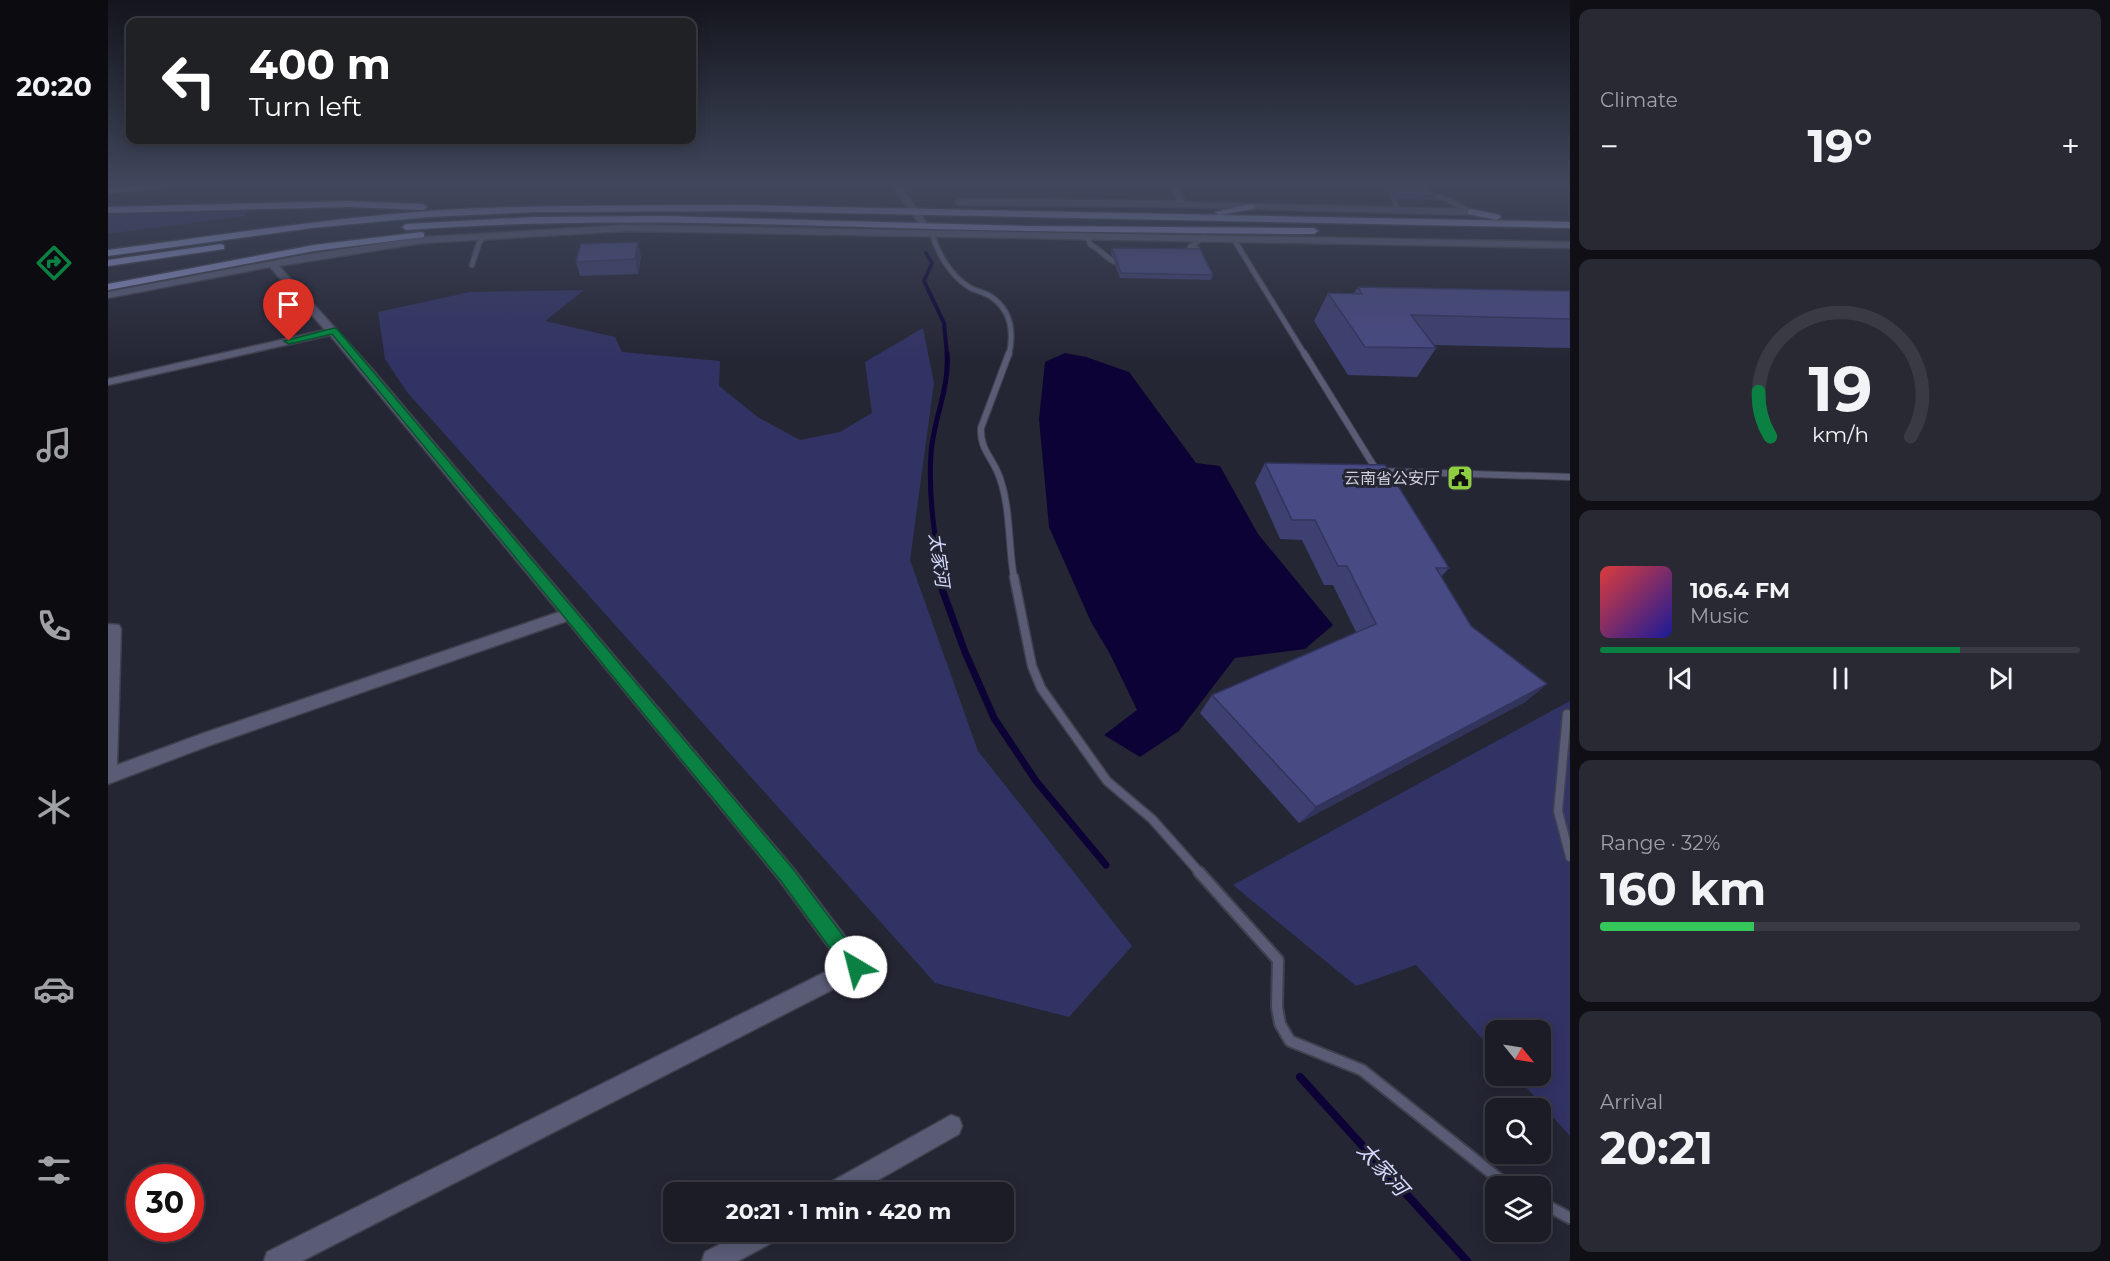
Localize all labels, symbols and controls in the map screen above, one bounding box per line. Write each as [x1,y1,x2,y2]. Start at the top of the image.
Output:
text: 400 m [249,38,391,90]
icon: left [150,42,228,120]
text: 20:20 [16,70,92,103]
text: Climate [1600,88,1678,112]
text: Turn left [249,90,362,123]
text: 19° [1807,118,1873,173]
text: − [1600,126,1619,166]
text: + [2061,126,2080,166]
icon: directions [33,242,75,284]
pin [263,279,314,341]
icon: arrive [272,288,305,321]
text: 19 [1808,351,1872,427]
text: km/h [1811,422,1869,448]
icon: music [33,424,75,466]
public building icon: 云南省公安厅 [1445,463,1475,493]
place label: 云南省公安厅 [1344,469,1440,488]
water label: 太家河 [924,532,954,591]
text: 106.4 FM [1690,577,1790,604]
text: Music [1690,604,1749,628]
icon: phone [33,605,75,647]
icon: previous [1664,662,1697,695]
icon: pause [1824,662,1857,695]
icon: next [1984,662,2017,695]
icon: climate [33,786,75,828]
text: Range · 32% [1600,831,1720,855]
text: 160 km [1600,861,1766,916]
position arrow [824,935,888,999]
icon: car [33,968,75,1010]
north arrow [1485,1020,1551,1086]
map controls [1485,1020,1551,1242]
text: Arrival [1600,1090,1663,1114]
button: search [1485,1098,1551,1164]
text: 20:21 [1600,1120,1713,1175]
water label: 太家河 [1353,1137,1416,1204]
icon: filters [33,1149,75,1191]
speed limit sign: 30 [126,1164,204,1242]
button: layers [1485,1176,1551,1242]
text: 20:21 · 1 min · 420 m [726,1198,951,1225]

